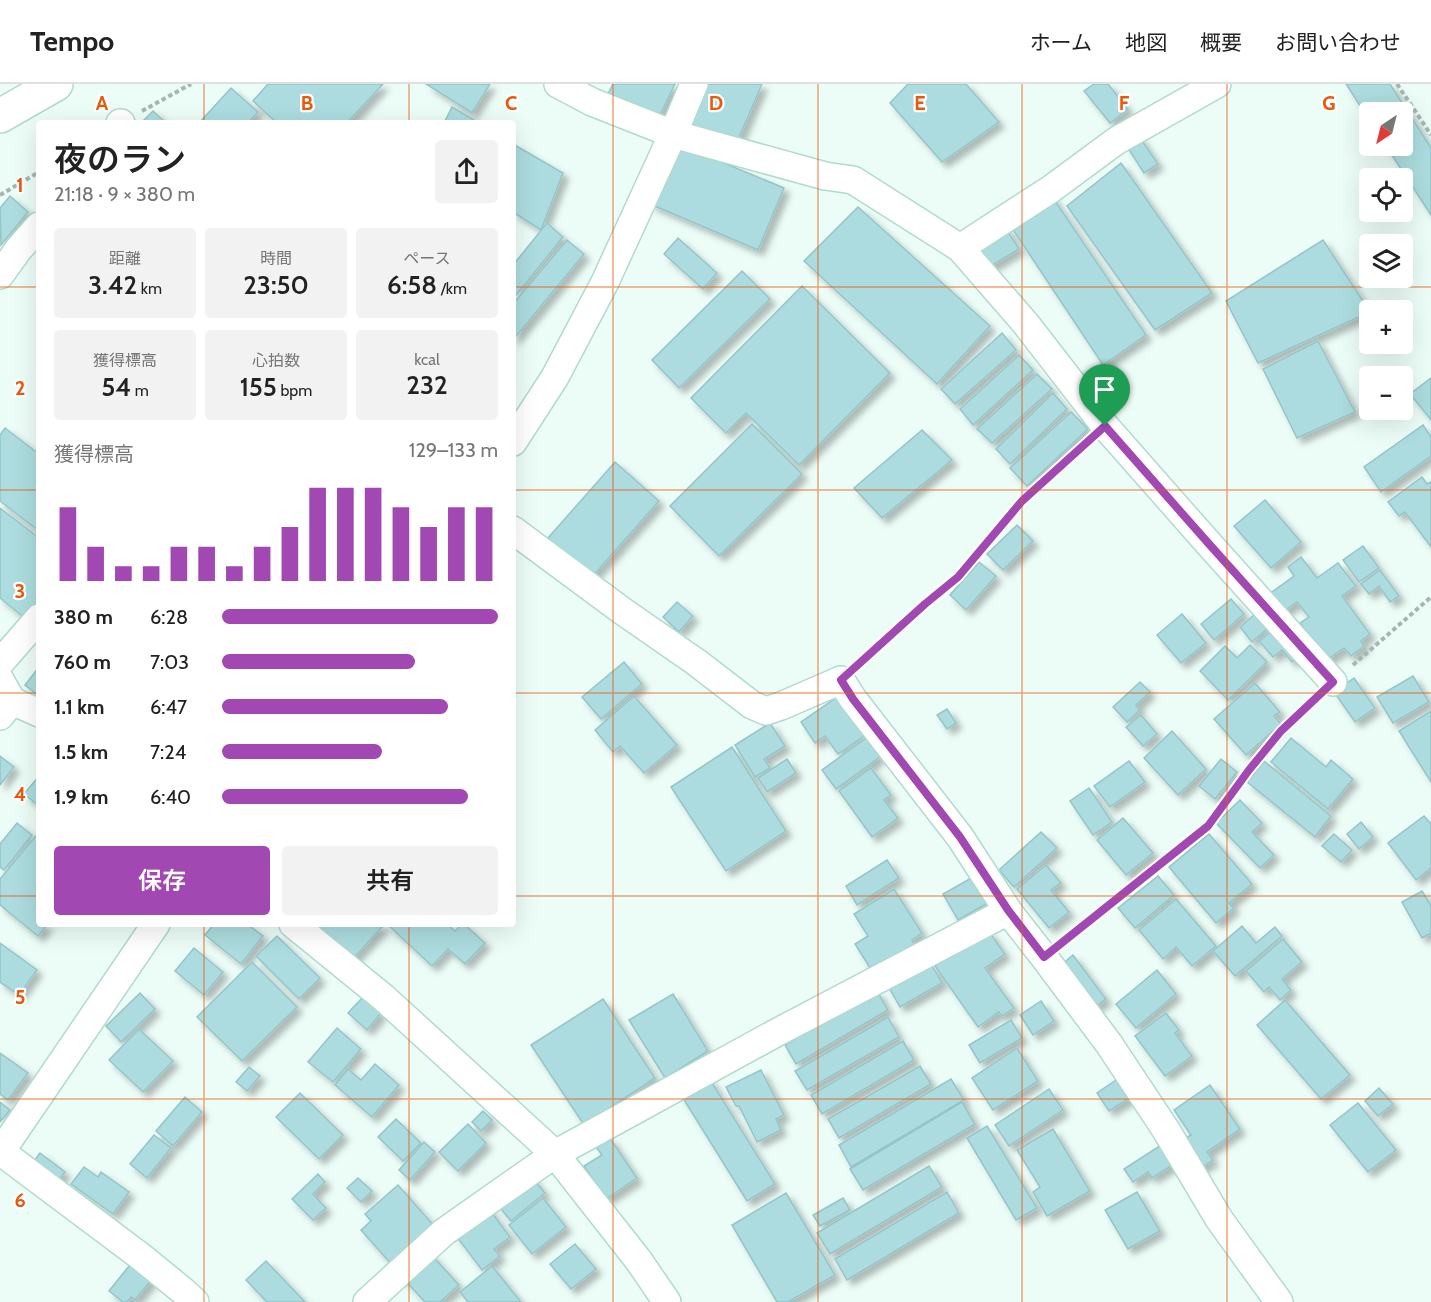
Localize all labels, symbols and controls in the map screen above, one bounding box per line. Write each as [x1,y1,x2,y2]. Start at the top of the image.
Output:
text: Tempo [30,24,114,58]
text: ホーム [1030,30,1092,55]
text: 地図 [1125,30,1167,55]
text: 概要 [1200,30,1242,55]
text: お問い合わせ [1275,30,1401,55]
text: A [96,91,109,115]
text: B [301,91,313,115]
text: C [505,91,517,115]
text: D [709,91,723,115]
text: E [914,91,926,115]
text: F [1119,91,1130,115]
text: G [1322,91,1336,115]
north arrow [1359,102,1413,156]
map controls [1359,102,1413,420]
text: 夜のラン [54,139,186,179]
button: share [435,140,498,203]
button: locate [1359,168,1413,222]
text: 1 [16,173,24,197]
text: 21:18 · 9 × 380 m [54,182,195,206]
button: layers [1359,234,1413,288]
text: 距離 [109,249,141,268]
text: 時間 [260,249,292,268]
text: ペース [403,249,451,268]
text: 3.42 [88,269,137,301]
text: 23:50 [243,269,309,301]
text: 6:58 [387,269,437,301]
text: km [137,279,162,298]
text: /km [437,279,467,298]
button: + [1359,300,1413,354]
text: kcal [414,350,440,369]
text: 獲得標高 [93,351,157,370]
text: 心拍数 [252,351,300,370]
pin [1079,364,1130,426]
button: − [1359,366,1413,420]
text: 232 [406,369,448,401]
text: 54 [101,371,131,403]
text: 155 [240,371,277,403]
icon: arrive [1088,373,1121,406]
text: 2 [15,376,25,400]
text: m [131,381,149,400]
text: bpm [277,381,312,400]
text: 129–133 m [409,438,498,462]
text: 獲得標高 [54,442,134,466]
text: 3 [15,579,25,603]
text: 380 m [54,605,113,629]
text: 6:28 [150,605,188,629]
text: 760 m [54,650,111,674]
text: 7:03 [150,650,189,674]
text: 1.1 km [54,695,104,719]
text: 6:47 [150,695,187,719]
text: 1.5 km [54,740,108,764]
text: 7:24 [150,740,186,764]
text: 4 [14,782,26,806]
text: 1.9 km [54,785,108,809]
text: 6:40 [150,785,191,809]
button: 保存 [54,846,270,915]
button: 共有 [282,846,498,915]
text: 5 [15,985,25,1009]
text: 6 [14,1188,26,1212]

